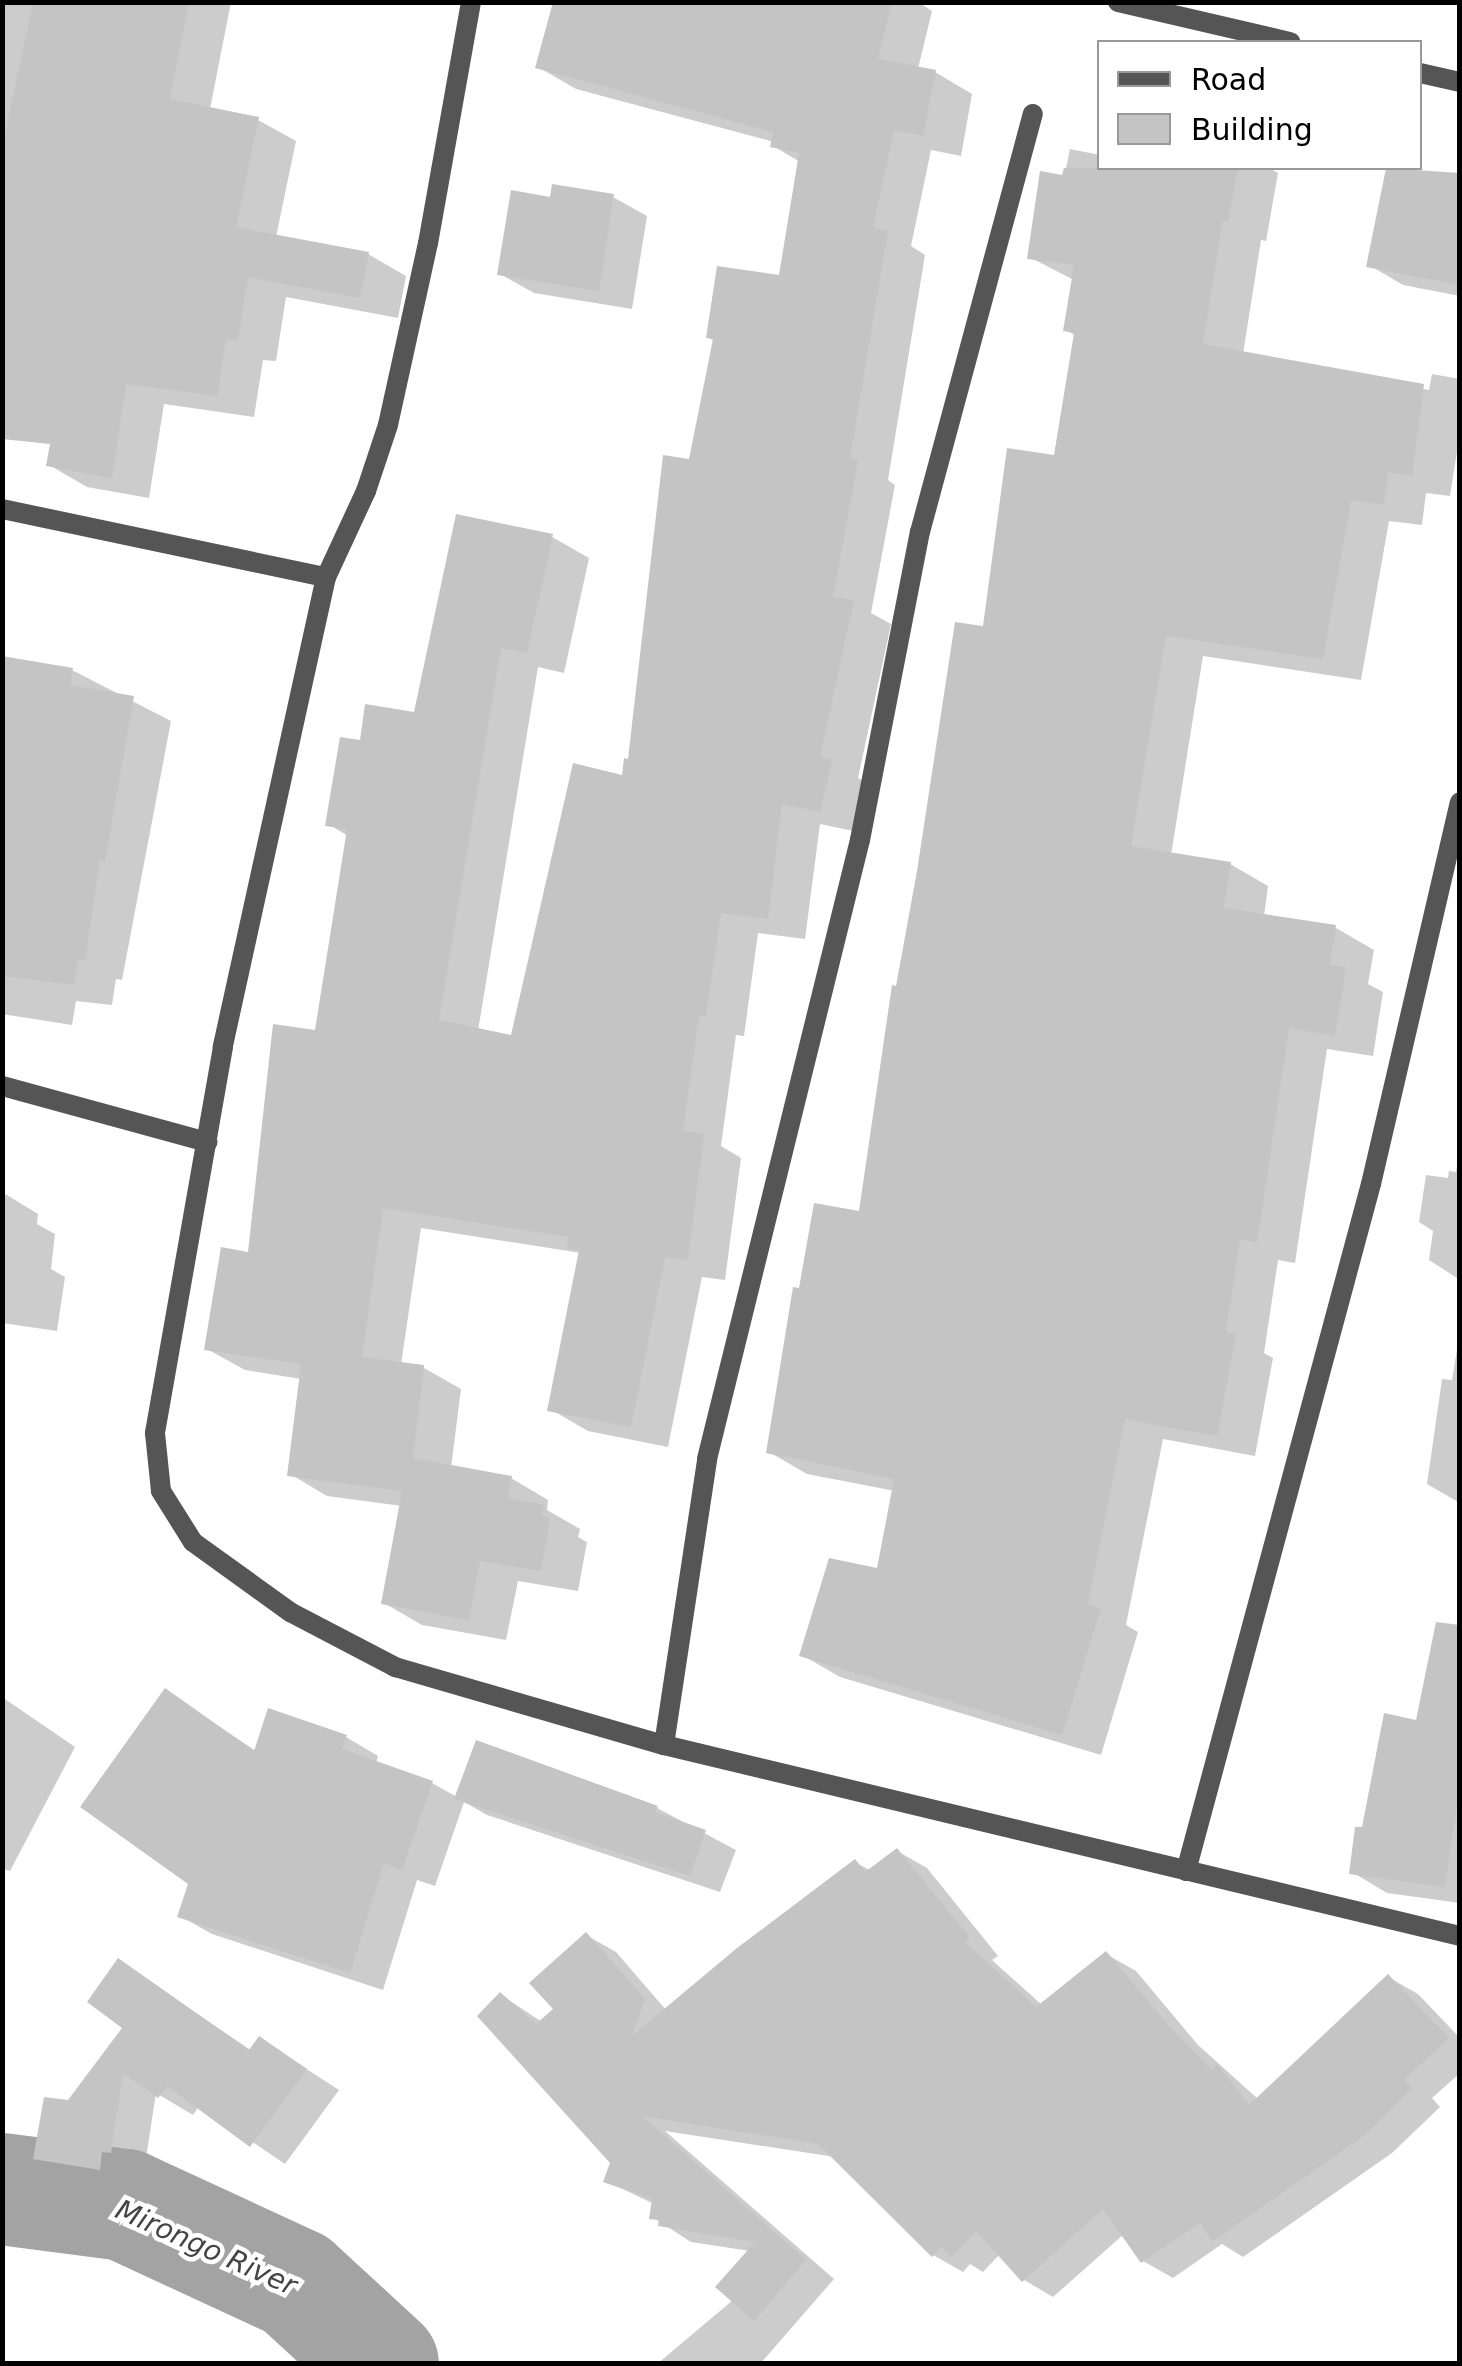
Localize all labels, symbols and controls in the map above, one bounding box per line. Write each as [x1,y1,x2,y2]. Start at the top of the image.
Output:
legend [1097,40,1422,170]
text: Road [1191,62,1266,97]
text: Building [1191,112,1313,147]
water label: Mirongo River [110,2193,302,2303]

